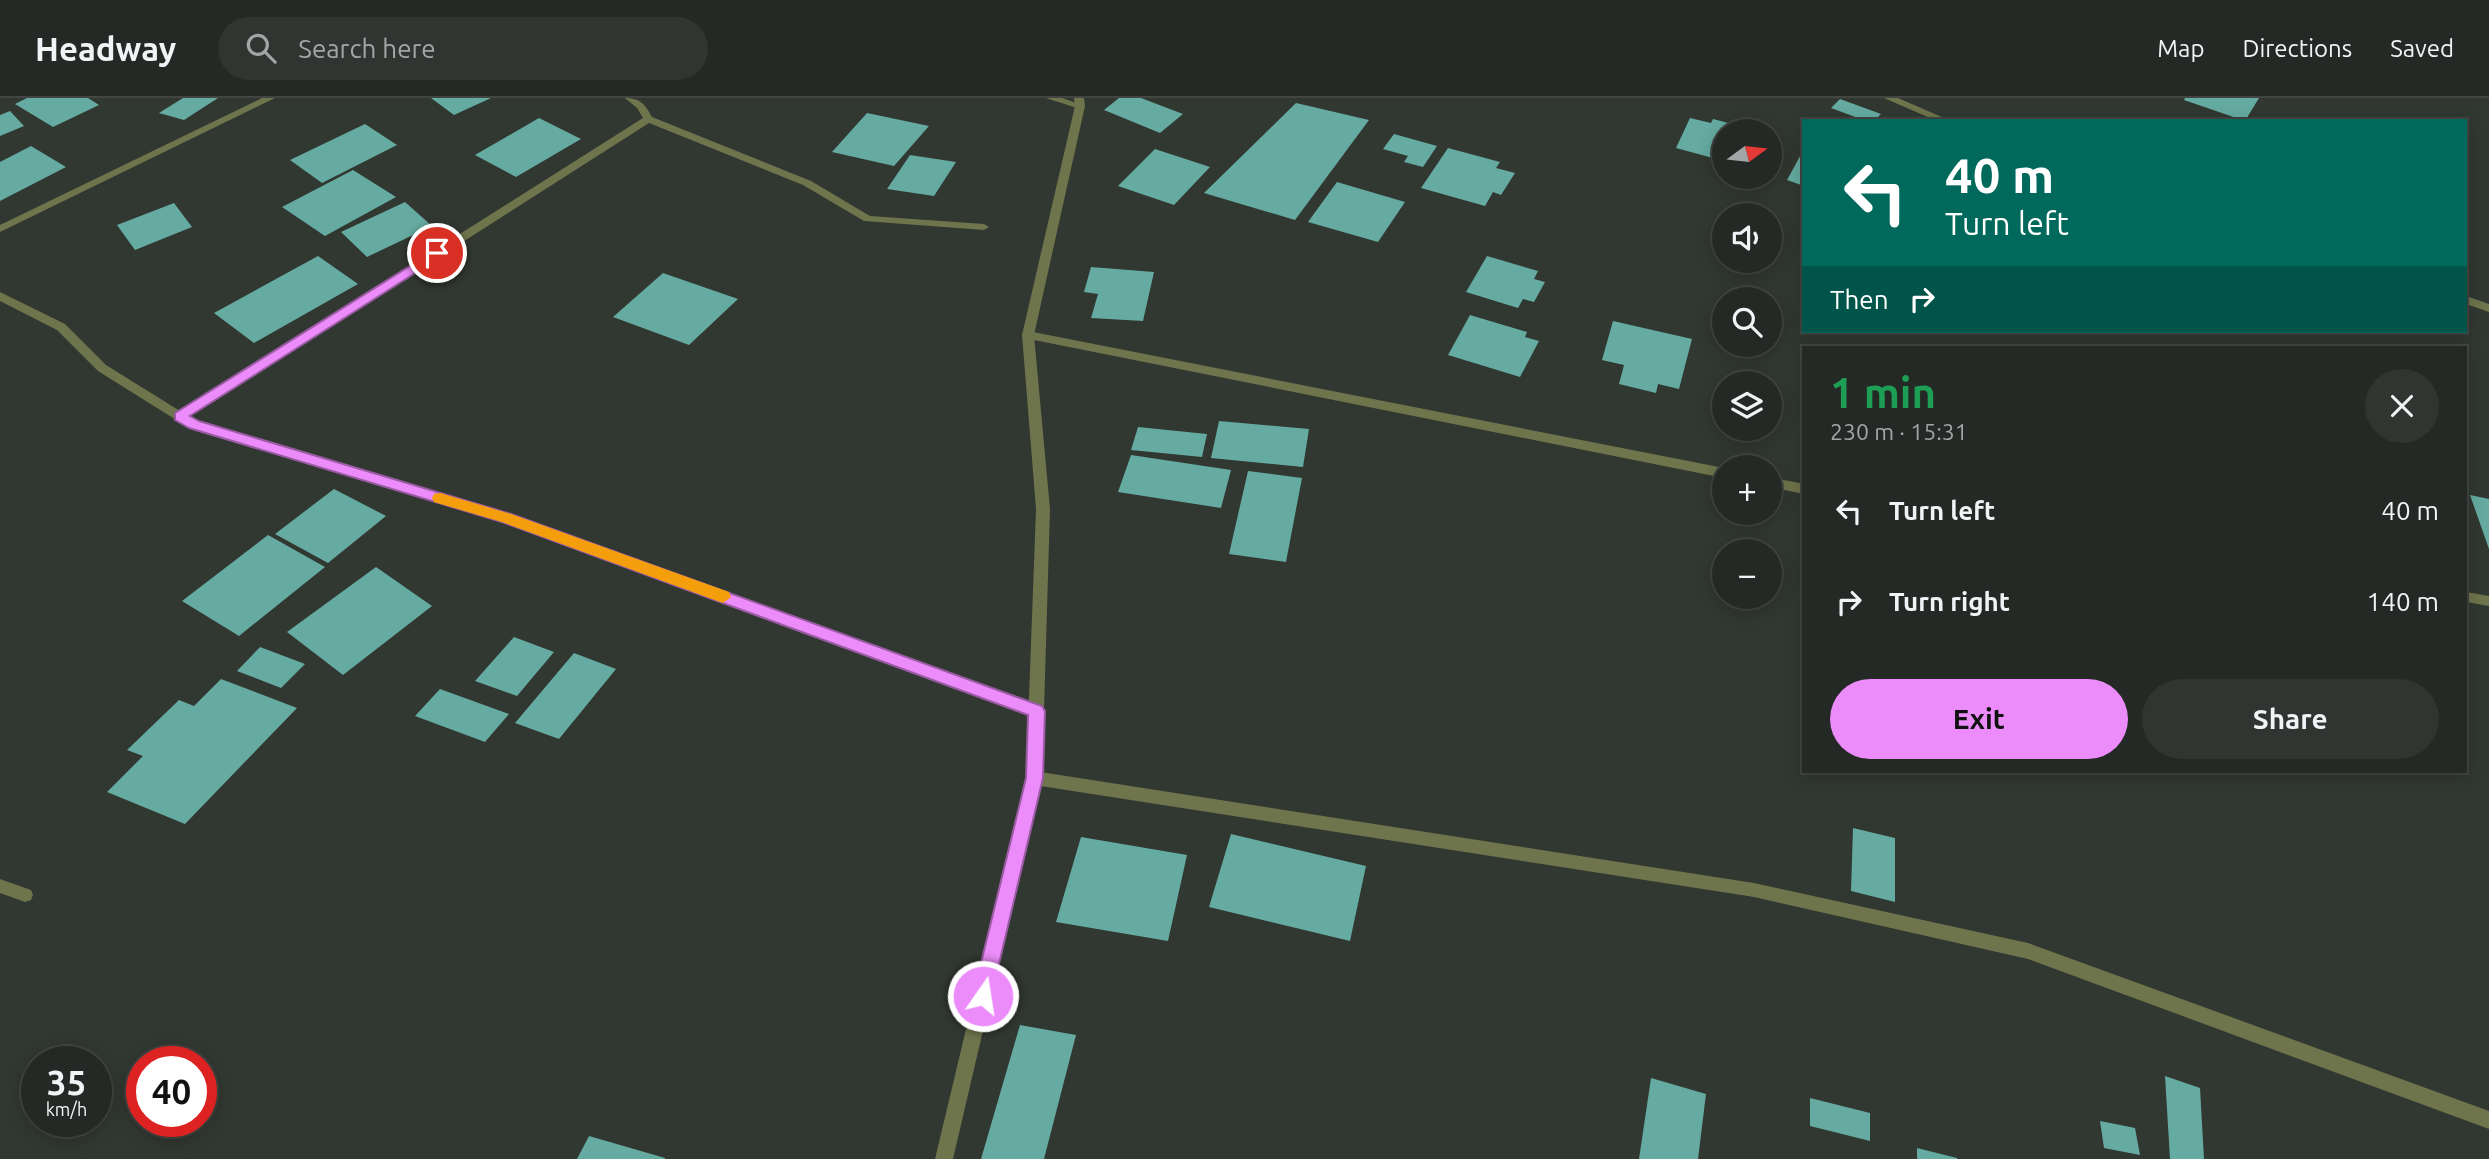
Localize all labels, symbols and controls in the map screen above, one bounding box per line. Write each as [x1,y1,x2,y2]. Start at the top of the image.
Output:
search box [218,17,708,80]
icon: search [242,29,280,67]
text: Headway [35,30,176,67]
text: Search here [298,34,436,63]
text: Map [2157,35,2204,62]
text: Directions [2242,35,2352,62]
text: Saved [2390,35,2454,62]
north arrow [1712,119,1782,189]
map controls [1712,119,1782,609]
icon: left [1830,147,1921,238]
text: 40 m [1945,147,2054,202]
button: sound [1712,203,1782,273]
text: Turn left [1945,205,2069,241]
pin [407,223,467,283]
icon: arrive [418,234,456,272]
icon: right [1903,280,1941,318]
text: Then [1830,285,1889,314]
button: search [1712,287,1782,357]
text: 1 min [1830,369,1936,416]
button: close [2365,369,2439,443]
button: layers [1712,371,1782,441]
text: 230 m · 15:31 [1830,419,1968,444]
button: + [1712,455,1782,525]
icon: left [1830,492,1868,530]
text: Turn left [1889,496,1995,525]
text: 40 m [2381,496,2439,525]
button: − [1712,539,1782,609]
icon: right [1830,583,1868,621]
text: Turn right [1889,587,2010,616]
text: 140 m [2367,587,2439,616]
button: Exit [1830,679,2128,759]
button: Share [2142,679,2439,759]
position arrow [946,959,1020,1033]
speed limit sign: 40 [126,1046,217,1137]
text: 35 [47,1062,86,1102]
text: km/h [46,1099,87,1119]

